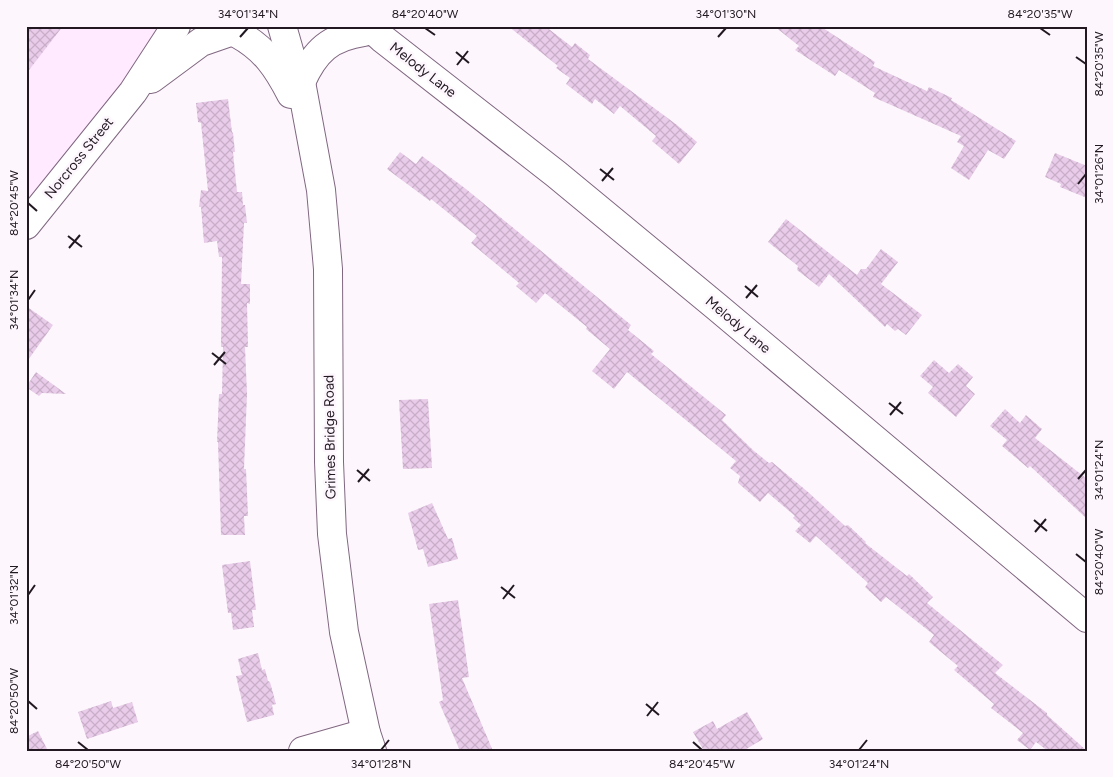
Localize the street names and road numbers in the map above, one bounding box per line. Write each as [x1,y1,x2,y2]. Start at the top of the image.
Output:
street label: Melody Lane [386,39,460,101]
street label: Norcross Street [41,114,117,202]
street label: Melody Lane [702,293,774,357]
street label: Grimes Bridge Road [320,375,340,499]

